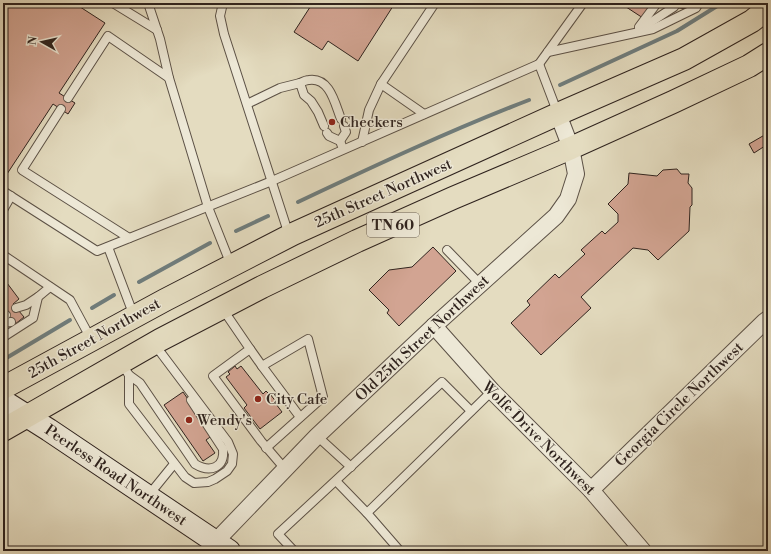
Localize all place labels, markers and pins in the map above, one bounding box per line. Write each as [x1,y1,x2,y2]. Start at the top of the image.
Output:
place label: Checkers [340,113,403,132]
marker: Checkers [327,117,337,127]
place label: City Cafe [266,390,327,409]
marker: City Cafe [253,394,263,404]
place label: Wendy's [196,411,252,430]
marker: Wendy's [184,415,194,425]

